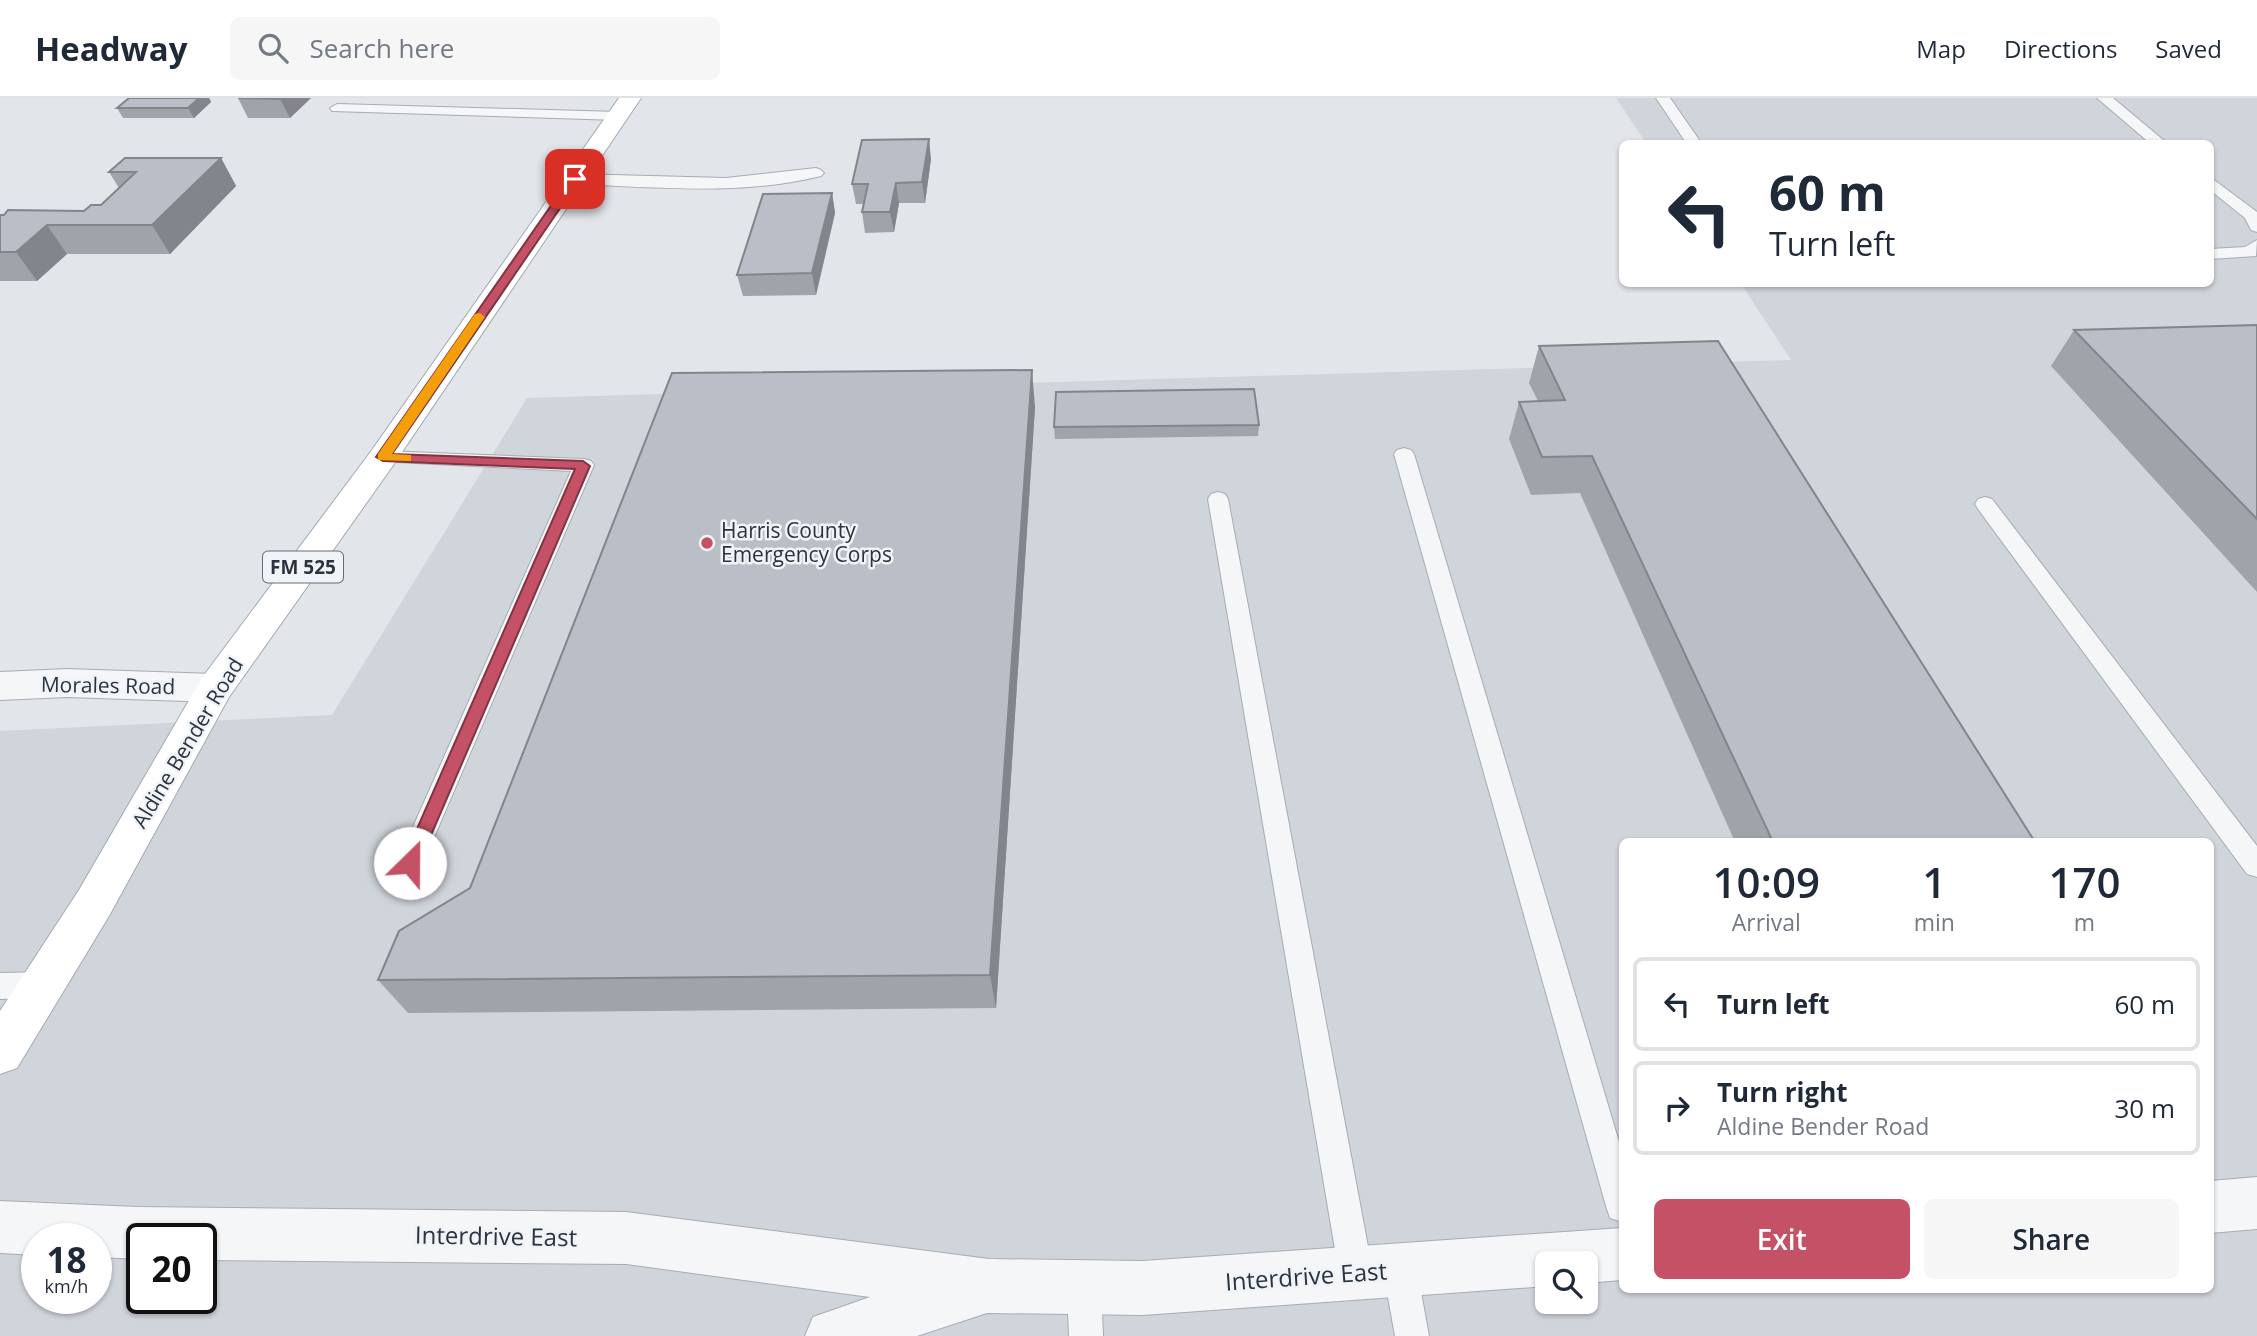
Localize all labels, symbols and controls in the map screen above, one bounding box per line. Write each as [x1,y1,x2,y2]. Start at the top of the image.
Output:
search box [230,17,720,80]
text: Headway [35,26,188,71]
icon: search [254,29,292,67]
text: Search here [310,30,454,66]
text: Map [1916,32,1966,65]
text: Directions [2004,32,2117,65]
text: Saved [2155,32,2222,65]
pin [545,149,605,209]
text: 60 m [1769,159,1886,225]
icon: arrive [556,160,594,198]
icon: left [1654,168,1745,259]
text: Turn left [1769,222,1895,265]
place label: Harris County Emergency Corps [721,516,892,568]
marker: Harris County Emergency Corps [699,535,715,551]
road number: FM 525 [263,552,343,582]
street label: Aldine Bender Road [125,652,249,833]
street label: Morales Road [41,670,175,700]
position arrow [373,826,447,900]
text: 10:09 [1713,853,1820,910]
text: 1 [1922,853,1946,910]
text: 170 [2048,853,2120,910]
text: Arrival [1732,906,1801,938]
text: min [1914,906,1955,938]
text: m [2074,906,2095,938]
icon: left [1658,985,1696,1023]
text: Turn left [1717,986,1829,1022]
text: 60 m [2114,986,2175,1022]
text: Turn right [1717,1074,1848,1110]
icon: right [1658,1089,1696,1127]
text: 30 m [2114,1090,2175,1126]
text: Aldine Bender Road [1717,1110,1929,1142]
button: Exit [1654,1199,1910,1279]
button: Share [1924,1199,2179,1279]
street label: Interdrive East [415,1218,577,1253]
speed limit sign: 20 [126,1223,217,1314]
text: 18 [46,1236,87,1283]
map controls [1535,1251,1598,1314]
button: search [1535,1251,1598,1314]
street label: Interdrive East [1224,1253,1388,1298]
text: km/h [45,1274,88,1298]

